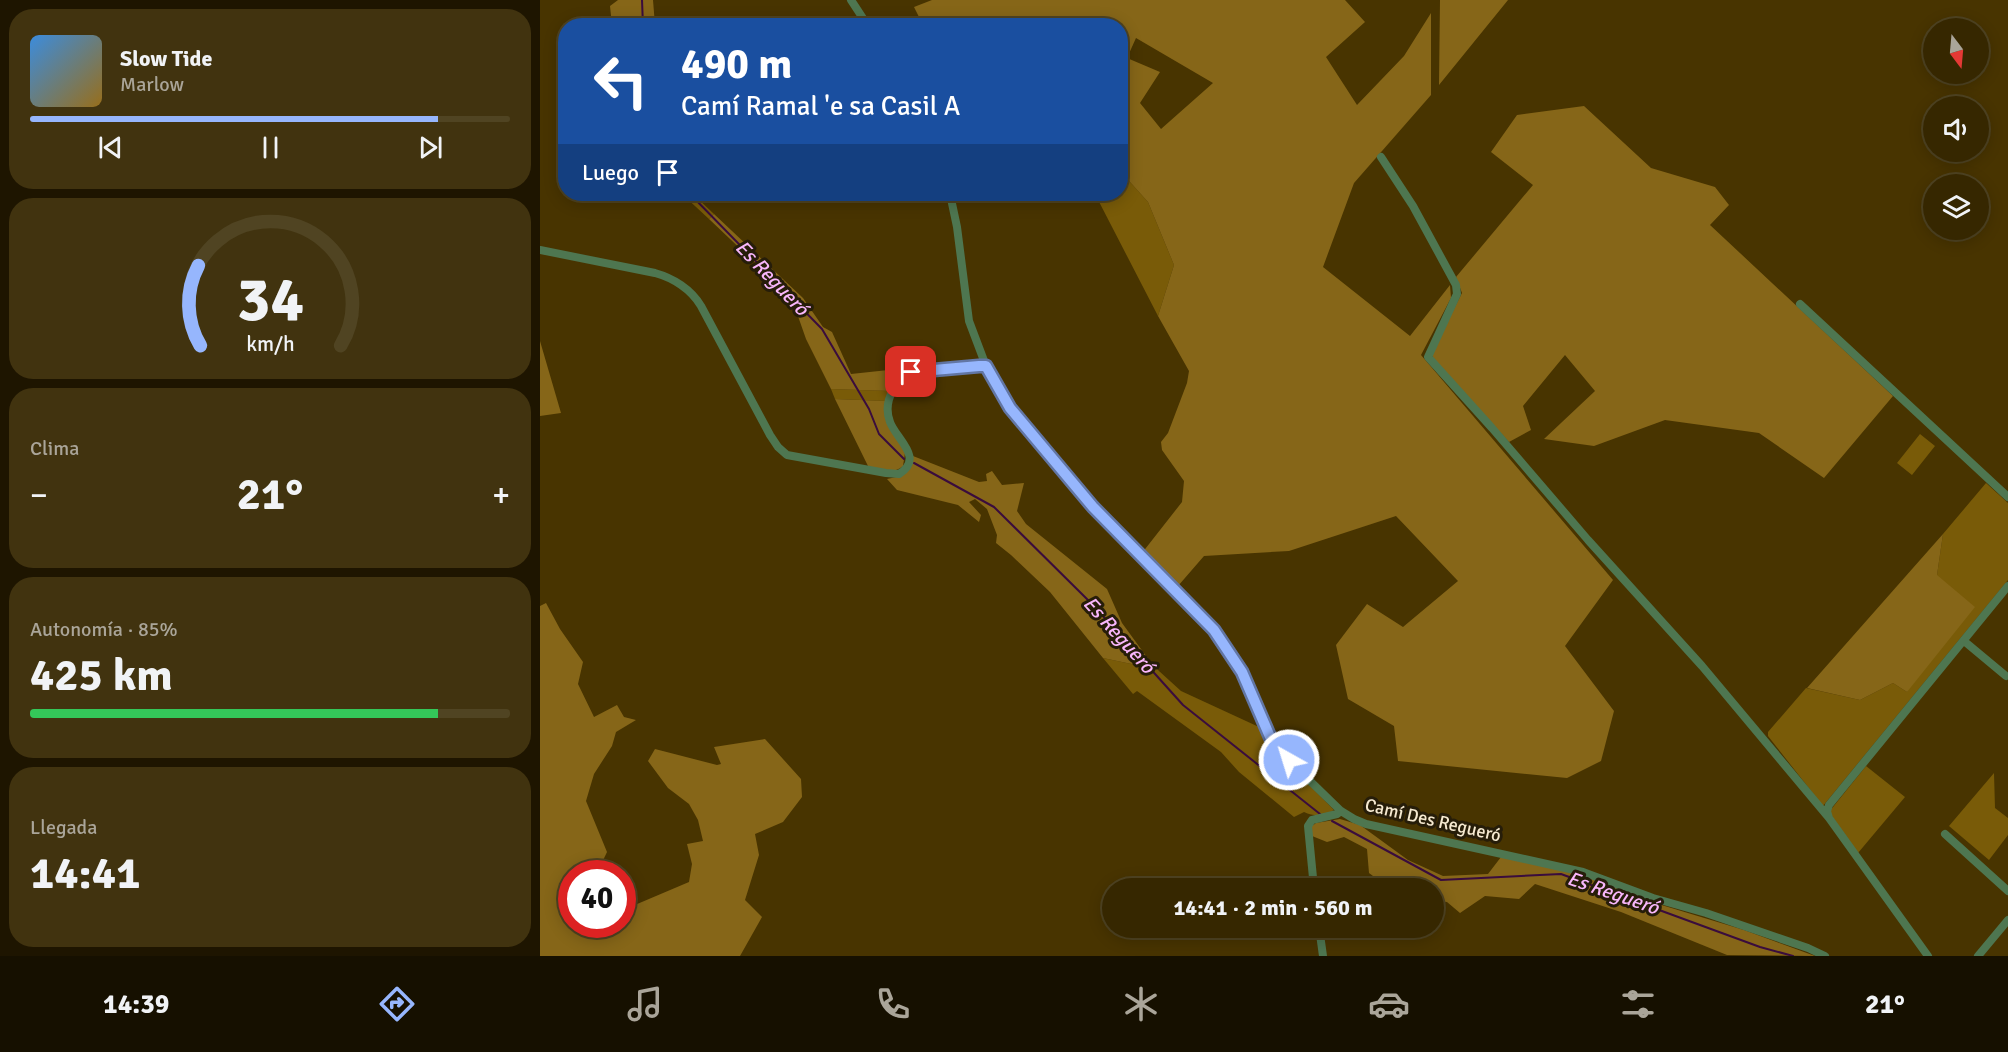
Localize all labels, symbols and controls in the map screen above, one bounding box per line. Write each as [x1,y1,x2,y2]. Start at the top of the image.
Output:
north arrow [1923,18,1989,84]
map controls [1923,18,1989,240]
text: 490 m [681,39,792,90]
icon: left [582,42,660,120]
text: Slow Tide [120,45,212,72]
text: Marlow [120,72,184,97]
text: Camí Ramal 'e sa Casil A [681,90,960,123]
button: sound [1923,96,1989,162]
icon: previous [94,131,127,164]
icon: pause [254,131,287,164]
icon: next [414,131,447,164]
icon: arrive [651,156,684,189]
text: Luego [582,159,639,186]
button: layers [1923,174,1989,240]
water label: Es Regueró [730,235,815,322]
text: 34 [236,261,304,338]
text: km/h [246,331,294,357]
pin [885,346,936,397]
icon: arrive [894,355,927,388]
text: Clima [30,436,79,461]
text: 21° [237,467,303,522]
text: − [30,475,48,516]
text: + [492,475,510,516]
water label: Es Regueró [1078,591,1161,680]
text: Autonomía · 85% [30,617,178,642]
text: 425 km [30,648,173,703]
position arrow [1257,728,1321,792]
street label: Camí Des Regueró [1363,794,1503,846]
text: Llegada [30,815,97,840]
text: 14:41 [30,846,140,901]
speed limit sign: 40 [558,860,636,938]
water label: Es Regueró [1564,866,1664,921]
text: 14:41 · 2 min · 560 m [1173,894,1373,921]
icon: directions [376,983,418,1025]
icon: music [624,983,666,1025]
icon: phone [872,983,914,1025]
icon: climate [1120,983,1162,1025]
icon: car [1368,983,1410,1025]
icon: filters [1617,983,1659,1025]
text: 14:39 [103,988,169,1021]
text: 21° [1865,988,1905,1021]

